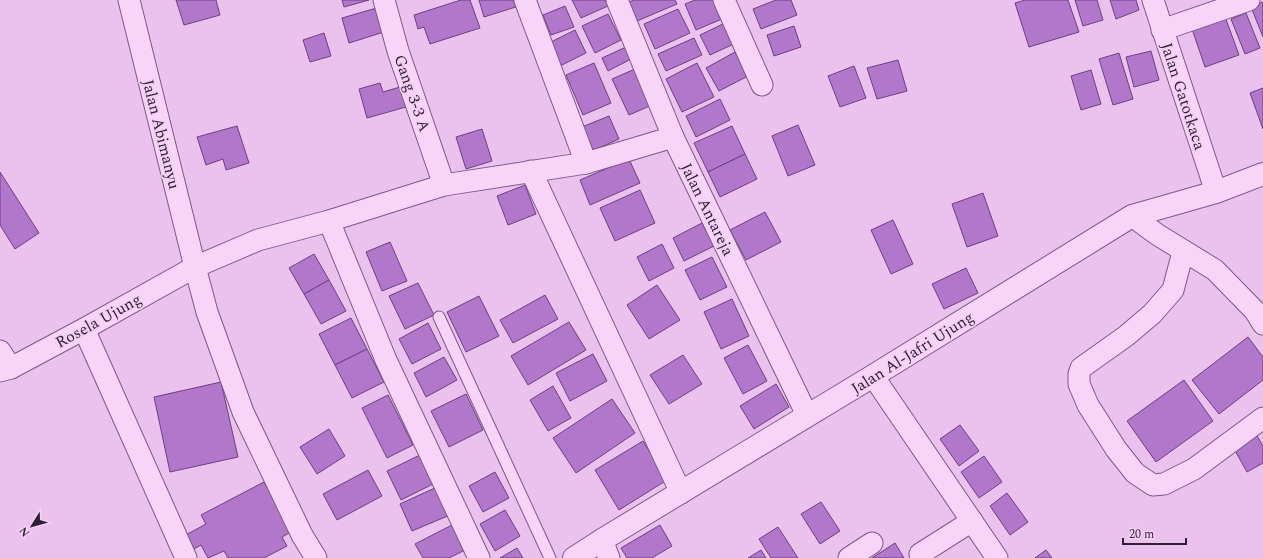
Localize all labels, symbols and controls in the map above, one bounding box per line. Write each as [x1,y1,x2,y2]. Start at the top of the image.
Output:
street label: Jalan Gatotkaca [1154,40,1212,153]
street label: Gang 3-3 A [388,52,436,135]
street label: Jalan Abimanyu [136,77,186,192]
street label: Jalan Antareja [674,159,740,260]
street label: Rosela Ujung [51,287,146,354]
street label: Jalan Al-Jafri Ujung [846,305,979,400]
north arrow [12,506,52,546]
scale bar [1123,520,1186,546]
text: N [15,523,34,540]
text: 20 m [1129,525,1154,544]

